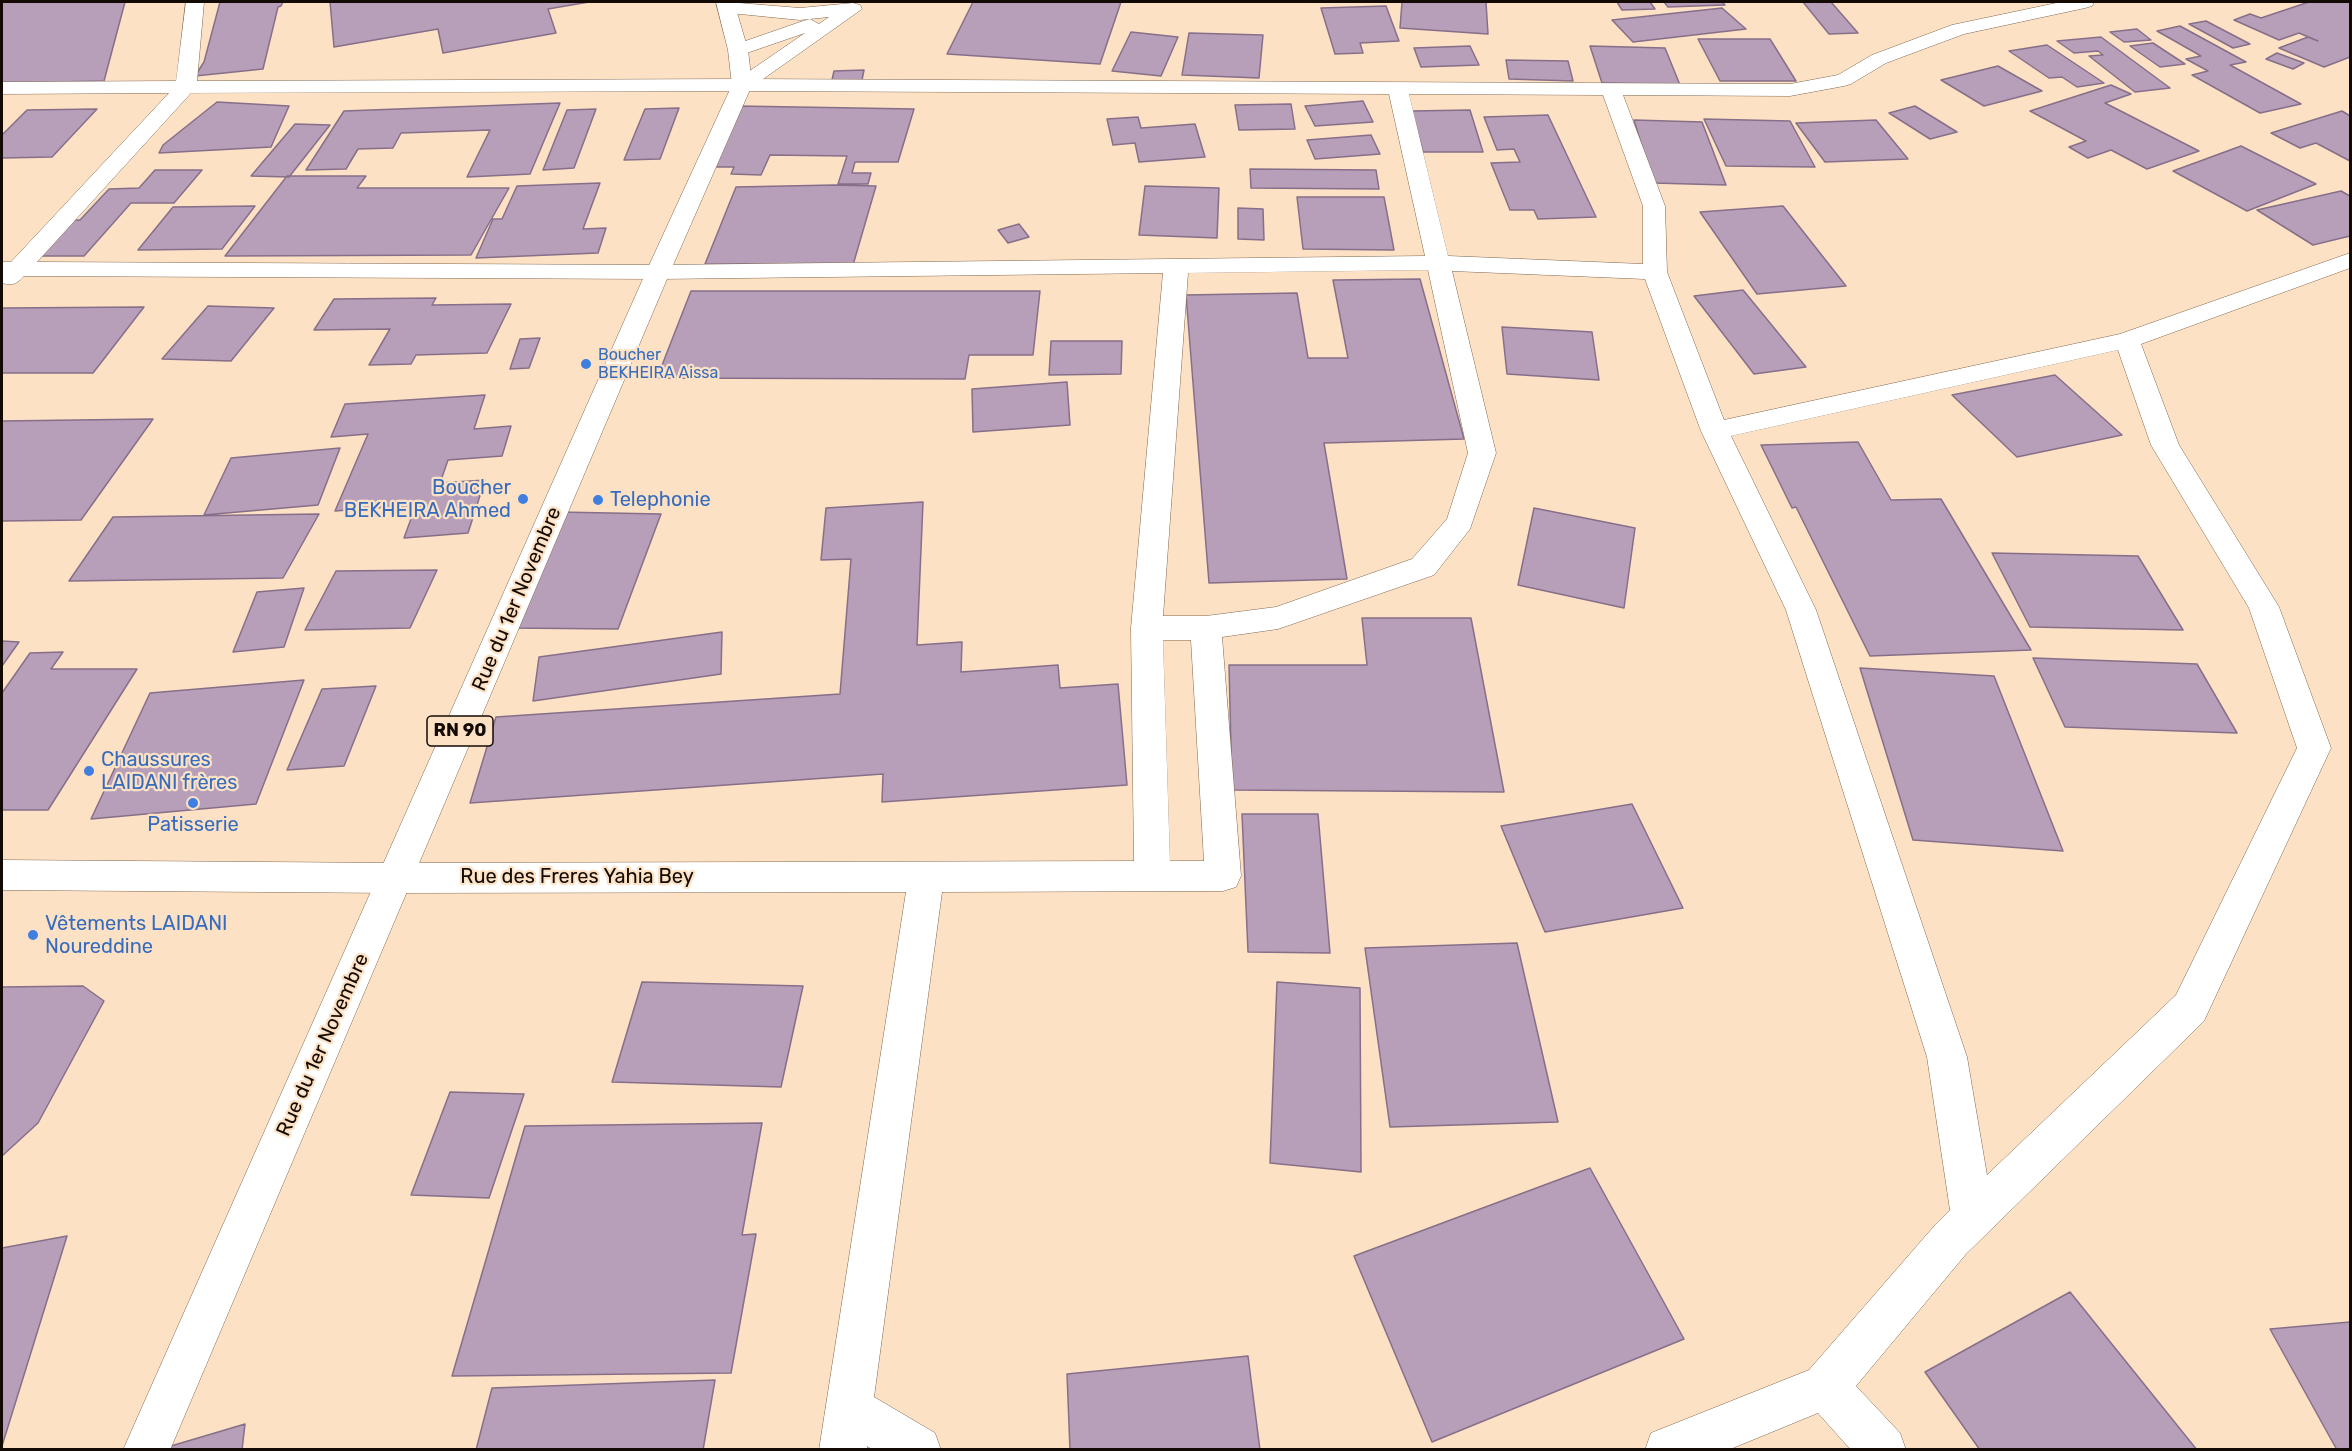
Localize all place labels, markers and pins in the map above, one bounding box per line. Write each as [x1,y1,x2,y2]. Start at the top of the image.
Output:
place label: Boucher BEKHEIRA Aissa [598,345,718,383]
marker: Boucher BEKHEIRA Aissa [579,357,593,371]
place label: Boucher BEKHEIRA Ahmed [344,476,511,523]
place label: Telephonie [610,488,711,512]
marker: Boucher BEKHEIRA Ahmed [516,492,530,506]
marker: Telephonie [591,493,605,507]
place label: Chaussures LAIDANI frères [101,748,237,795]
marker: Chaussures LAIDANI frères [82,764,96,778]
marker: Patisserie [186,796,200,810]
place label: Patisserie [147,813,239,837]
place label: Vêtements LAIDANI Noureddine [45,912,228,959]
marker: Vêtements LAIDANI Noureddine [26,928,40,942]

